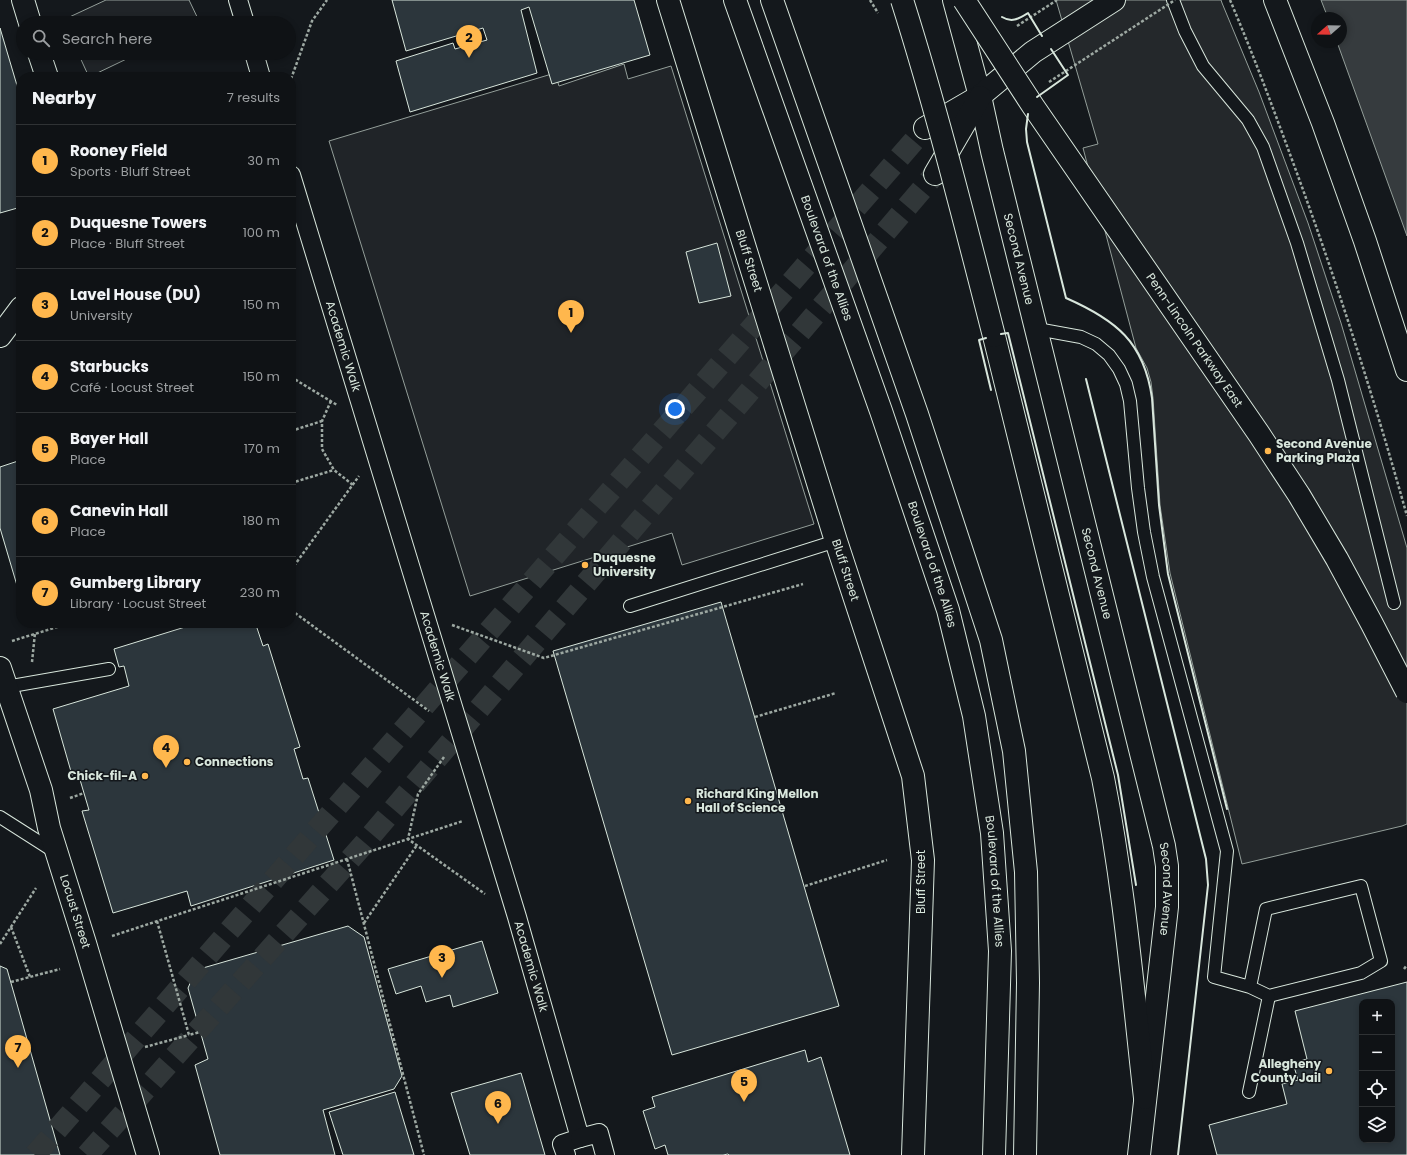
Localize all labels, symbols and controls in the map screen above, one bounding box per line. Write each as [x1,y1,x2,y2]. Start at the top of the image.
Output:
north arrow [1311,12,1347,48]
search box [16,16,296,60]
pin: 2 [456,25,482,58]
icon: search [30,27,52,49]
text: Search here [62,28,152,49]
text: Nearby [32,86,96,110]
text: 7 results [227,88,280,107]
text: Rooney Field [70,140,167,161]
text: 1 [43,151,47,170]
text: 30 m [247,151,280,170]
text: Sports · Bluff Street [70,162,190,181]
street label: Boulevard of the Allies [797,193,857,323]
street label: Second Avenue [1000,211,1039,306]
text: Duquesne Towers [70,212,207,233]
text: 2 [41,223,49,242]
text: 100 m [243,223,280,242]
street label: Bluff Street [732,227,767,294]
text: Place · Bluff Street [70,234,185,253]
street label: Penn-Lincoln Parkway East [1143,269,1247,411]
text: Lavel House (DU) [70,284,201,305]
text: 3 [41,295,49,314]
text: 150 m [243,295,280,314]
street label: Academic Walk [322,299,366,394]
pin: 1 [558,300,584,333]
text: University [70,306,133,325]
text: Starbucks [70,356,149,377]
text: 4 [41,367,49,386]
text: 150 m [243,367,280,386]
text: Café · Locust Street [70,378,194,397]
your location [665,399,685,419]
text: Bayer Hall [70,428,148,449]
place label: Second Avenue Parking Plaza [1276,435,1372,466]
text: 5 [41,439,49,458]
text: 170 m [244,439,280,458]
marker: Second Avenue Parking Plaza [1263,446,1273,456]
text: Place [70,450,105,469]
street label: Boulevard of the Allies [904,499,961,629]
text: Canevin Hall [70,500,168,521]
text: 6 [41,511,49,530]
text: 180 m [243,511,280,530]
text: Place [70,522,105,541]
street label: Second Avenue [1078,526,1117,621]
street label: Bluff Street [828,537,864,603]
place label: Duquesne University [593,549,656,580]
marker: Duquesne University [580,560,590,570]
text: Gumberg Library [70,572,201,593]
text: 7 [42,583,48,602]
text: 230 m [240,583,280,602]
text: Library · Locust Street [70,594,206,613]
street label: Academic Walk [416,609,460,704]
pin: 4 [153,735,179,768]
place label: Connections [195,753,274,770]
marker: Connections [182,757,192,767]
place label: Chick-fil-A [67,767,137,784]
marker: Chick-fil-A [140,771,150,781]
place label: Richard King Mellon Hall of Science [696,785,819,816]
marker: Richard King Mellon Hall of Science [683,796,693,806]
street label: Boulevard of the Allies [981,814,1009,948]
street label: Second Avenue [1155,840,1176,937]
street label: Bluff Street [912,850,929,914]
street label: Locust Street [56,872,95,950]
street label: Academic Walk [511,919,553,1015]
pin: 3 [429,945,455,978]
map controls [1359,999,1395,1143]
button: + [1359,999,1395,1035]
pin: 7 [5,1035,31,1068]
button: − [1359,1035,1395,1071]
place label: Allegheny County Jail [1251,1055,1321,1086]
marker: Allegheny County Jail [1324,1066,1334,1076]
pin: 5 [731,1069,757,1102]
button: locate [1359,1071,1395,1107]
pin: 6 [485,1091,511,1124]
button: layers [1359,1107,1395,1143]

